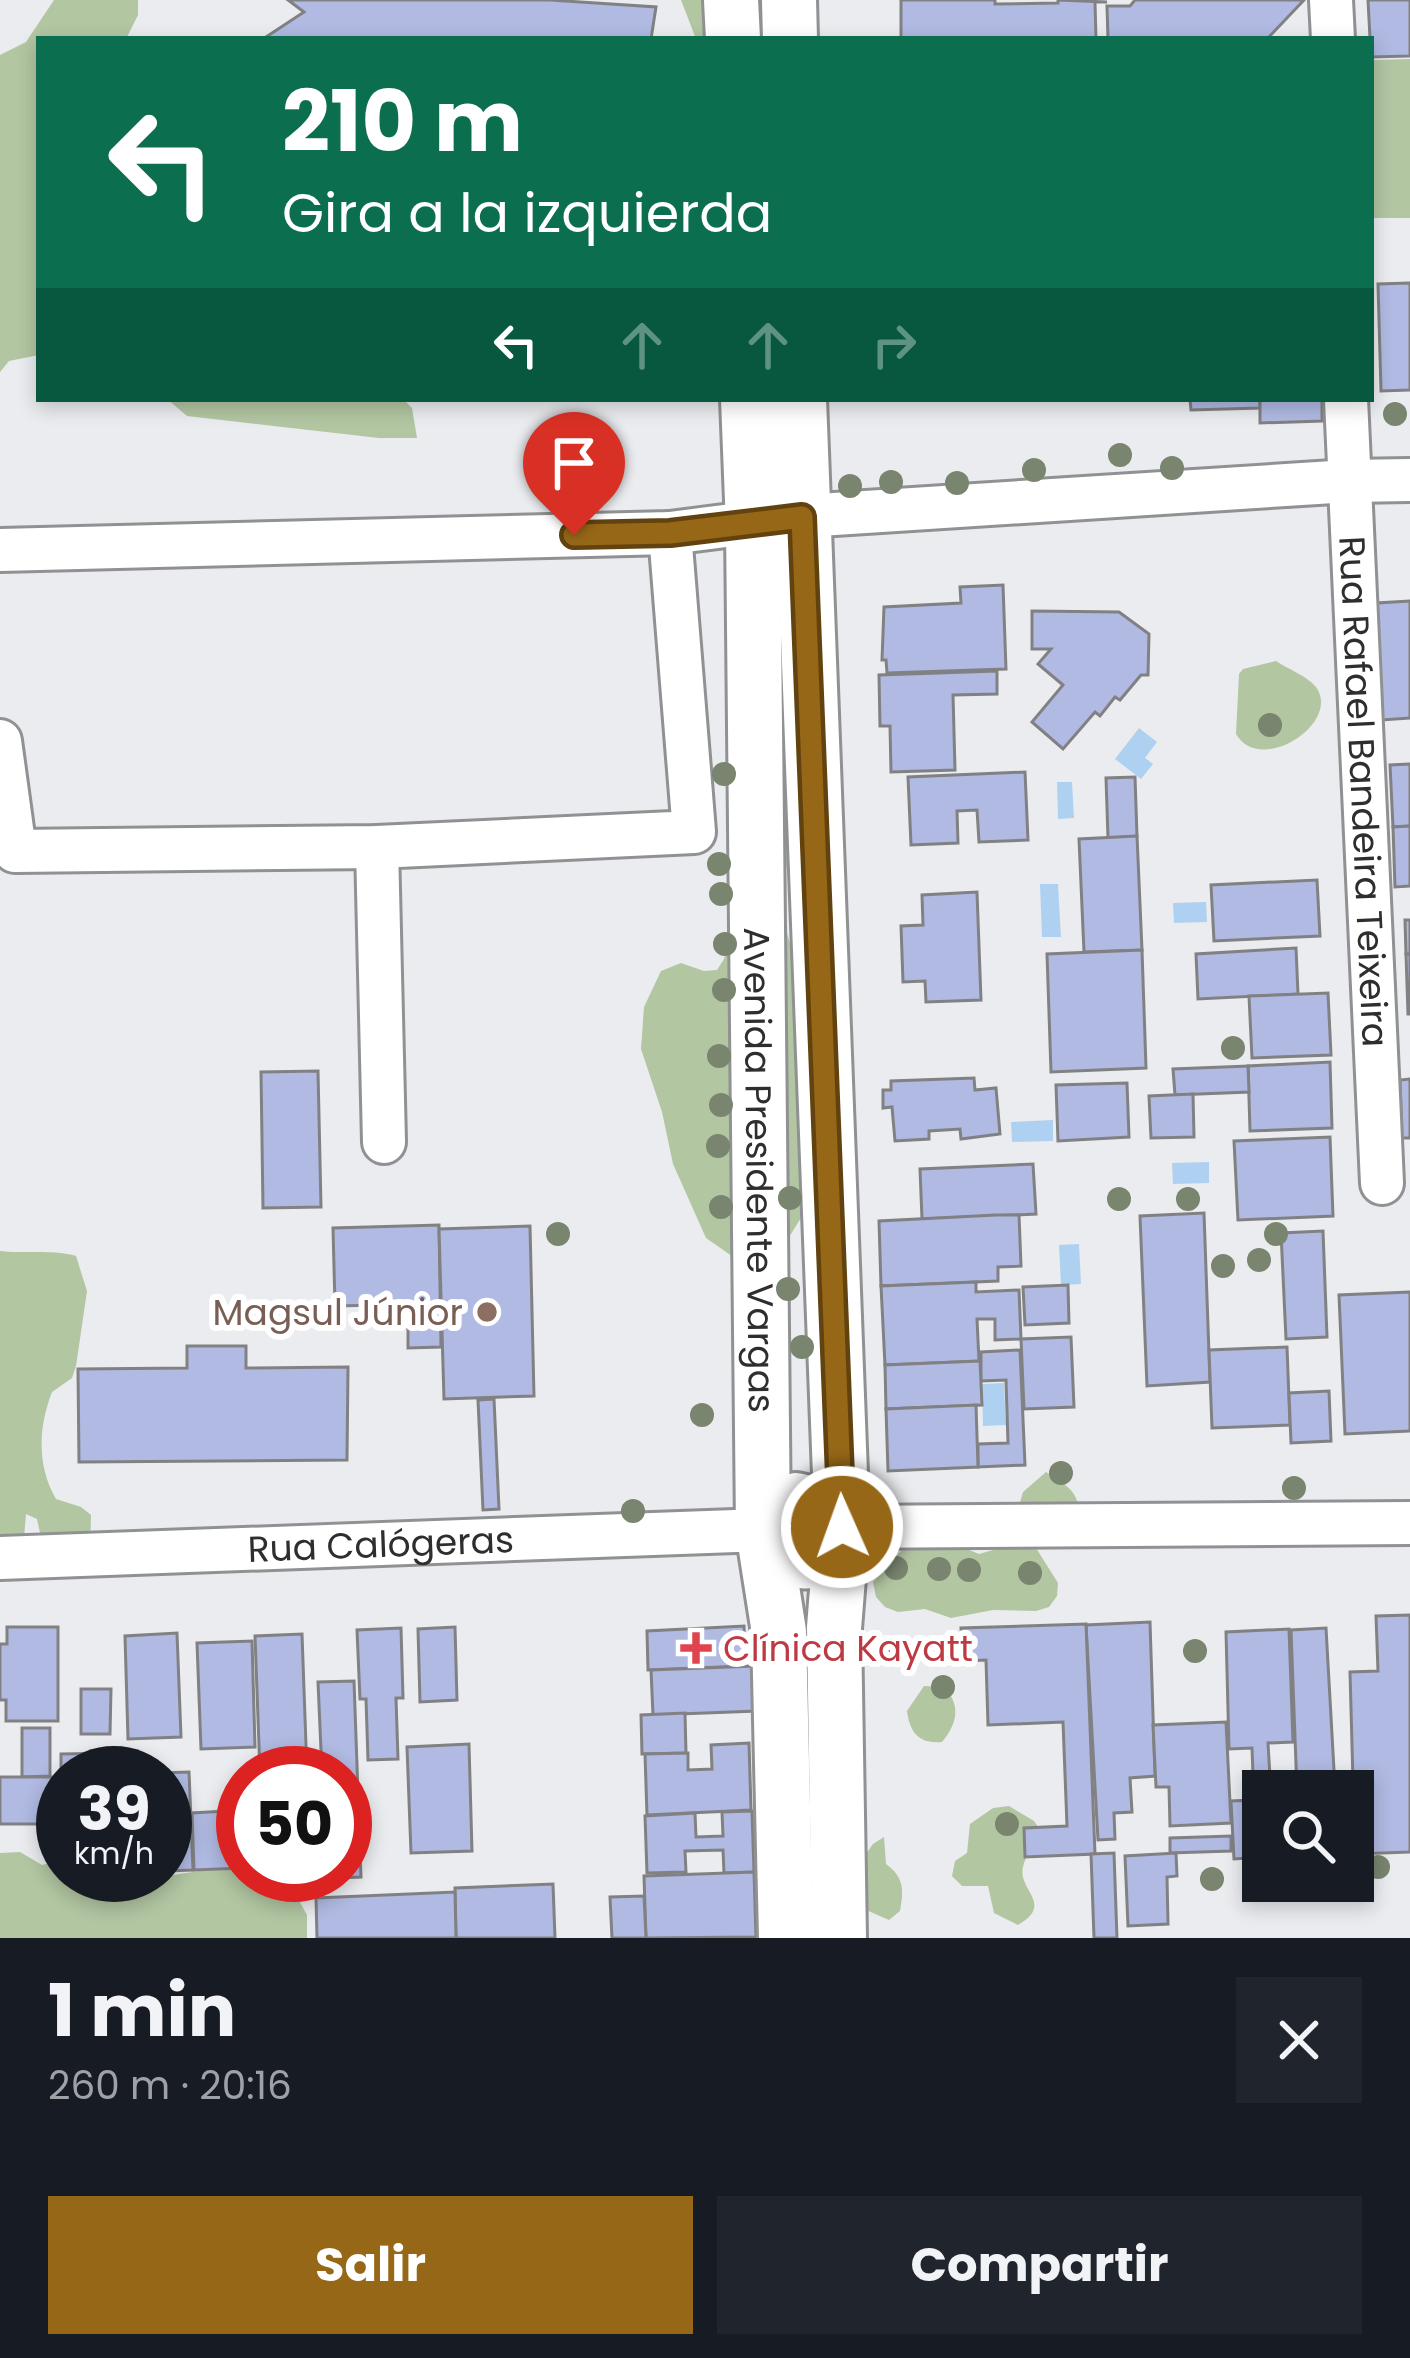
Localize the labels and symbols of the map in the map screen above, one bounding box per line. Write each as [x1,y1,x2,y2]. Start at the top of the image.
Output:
pin [523,412,625,535]
street label: Rua Rafael Bandeira Teixeira [1327,535,1401,1048]
street label: Avenida Presidente Vargas [732,927,787,1413]
place label: Magsul Júnior [213,1287,463,1338]
marker: Magsul Júnior [474,1299,500,1325]
position arrow [779,1464,905,1590]
street label: Rua Calógeras [247,1514,515,1574]
place label: Clínica Kayatt [723,1623,973,1674]
marker: Clínica Kayatt [680,1632,712,1664]
speed limit sign: 50 [216,1746,372,1902]

